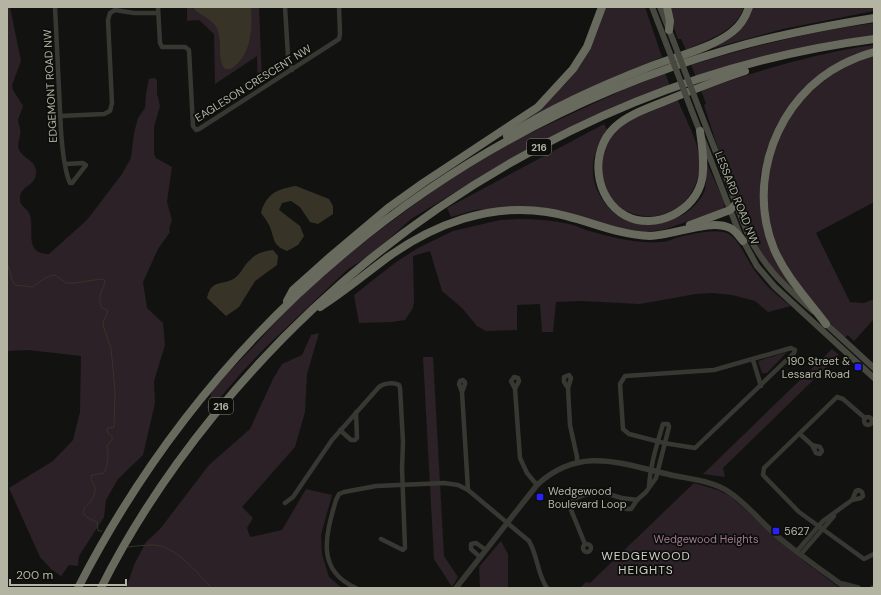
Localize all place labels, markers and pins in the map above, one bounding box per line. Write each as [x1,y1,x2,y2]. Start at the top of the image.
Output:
place label: 190 Street & Lessard Road [782,354,850,381]
marker: 190 Street & Lessard Road [853,362,863,372]
place label: Wedgewood Boulevard Loop [548,484,627,511]
marker: Wedgewood Boulevard Loop [535,492,545,502]
place label: 5627 [784,524,809,538]
marker: 5627 [771,526,781,536]

